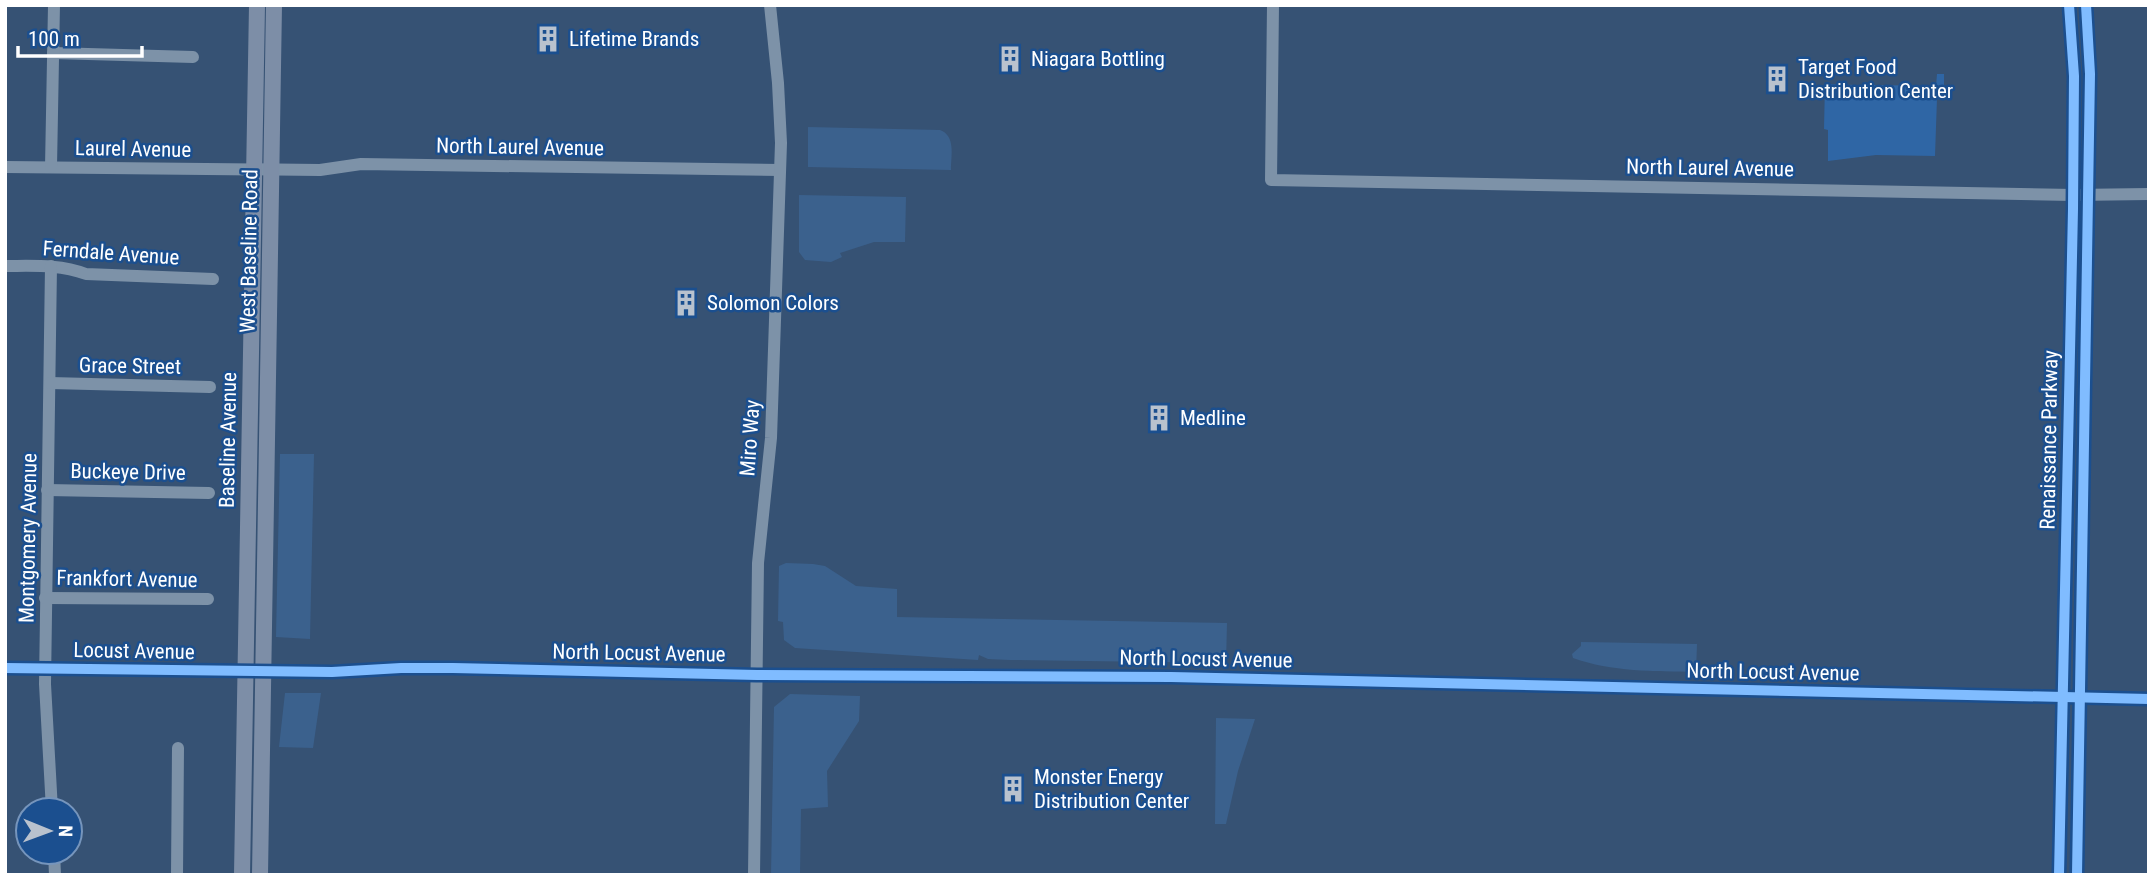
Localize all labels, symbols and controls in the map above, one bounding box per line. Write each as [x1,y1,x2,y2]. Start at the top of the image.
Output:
scale bar [18,14,142,58]
building icon: Lifetime Brands [533,24,563,54]
text: 100 m [28,27,80,51]
place label: Lifetime Brands [569,27,699,51]
building icon: Niagara Bottling [995,44,1025,74]
place label: Niagara Bottling [1031,47,1165,71]
place label: Target Food Distribution Center [1798,55,1953,103]
building icon: Target Food Distribution Center [1762,64,1792,94]
street label: North Laurel Avenue [436,134,604,160]
street label: Laurel Avenue [75,136,192,162]
street label: North Laurel Avenue [1626,155,1794,181]
street label: West Baseline Road [236,169,262,333]
street label: Ferndale Avenue [42,236,180,270]
building icon: Solomon Colors [671,288,701,318]
place label: Solomon Colors [707,291,839,315]
street label: Renaissance Parkway [2035,350,2063,530]
street label: Grace Street [79,353,181,379]
street label: Baseline Avenue [215,372,241,508]
street label: Miro Way [735,399,765,477]
building icon: Medline [1144,403,1174,433]
place label: Medline [1180,406,1246,430]
street label: Montgomery Avenue [15,453,41,623]
street label: Buckeye Drive [70,459,186,485]
street label: Frankfort Avenue [56,566,198,592]
street label: Locust Avenue [73,638,195,664]
street label: North Locust Avenue [552,639,726,667]
street label: North Locust Avenue [1119,645,1293,673]
street label: North Locust Avenue [1686,658,1860,686]
place label: Monster Energy Distribution Center [1034,765,1189,813]
building icon: Monster Energy Distribution Center [998,774,1028,804]
north arrow [14,796,84,866]
text: N [54,825,77,837]

